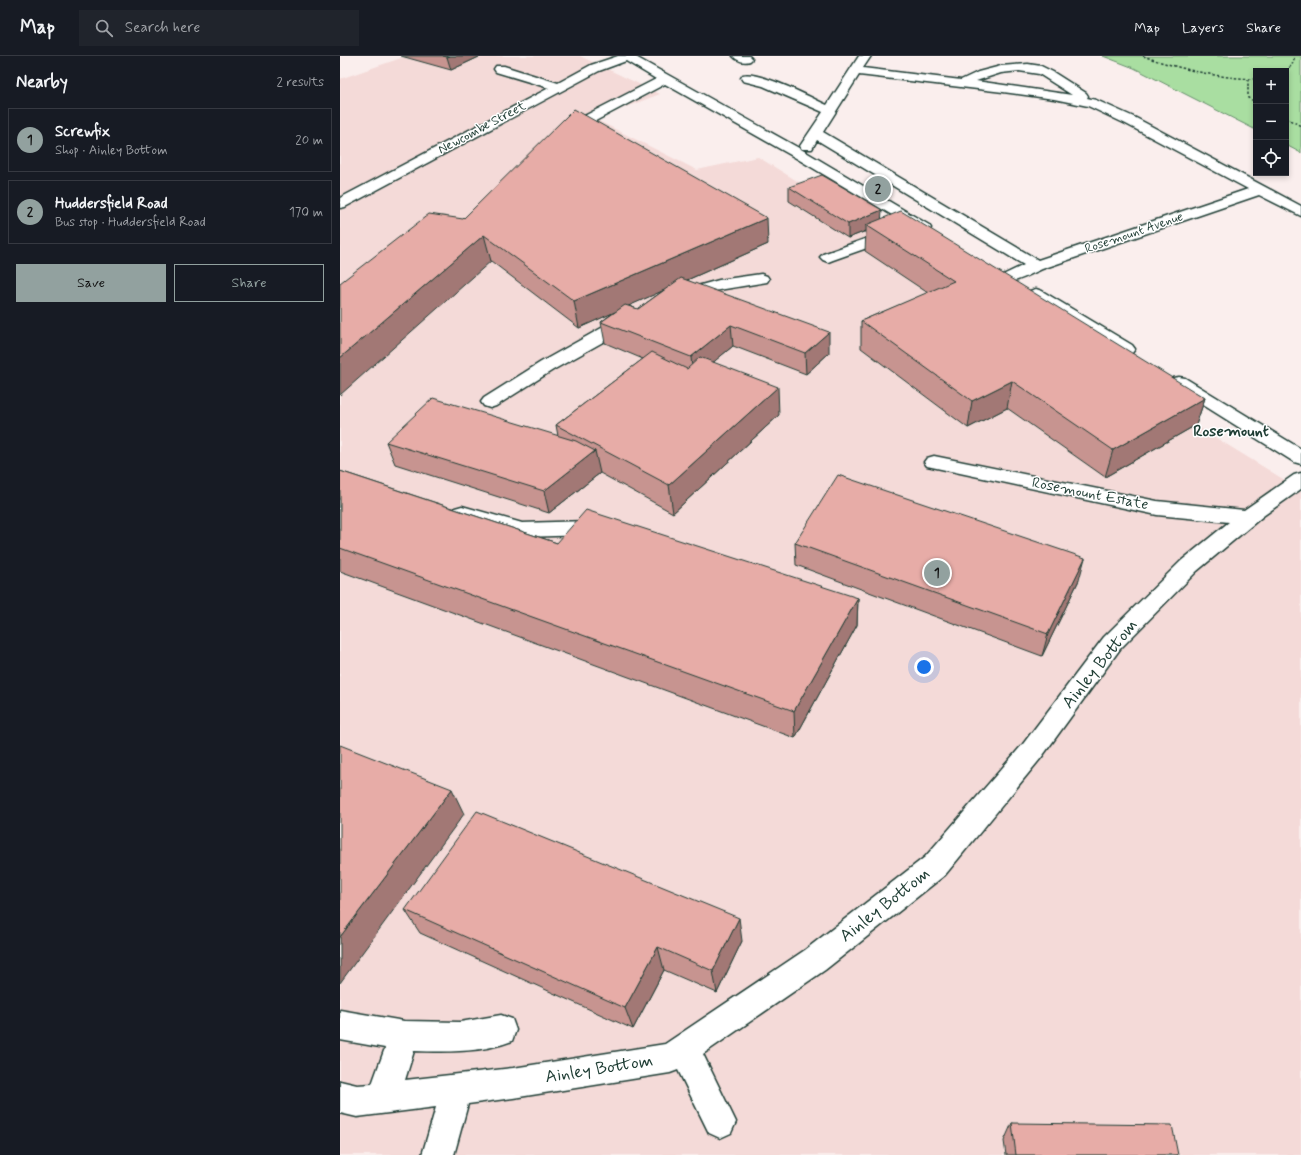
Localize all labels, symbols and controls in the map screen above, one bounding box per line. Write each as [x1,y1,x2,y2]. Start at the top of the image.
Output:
search box [79,10,359,46]
text: Map [20,15,55,40]
icon: search [93,17,115,39]
text: Search here [125,18,200,38]
text: Map [1134,19,1160,37]
text: Layers [1182,19,1224,37]
text: Share [1246,19,1281,37]
map controls [1253,68,1289,176]
button: + [1253,68,1289,104]
text: Nearby [16,71,68,93]
text: 2 results [277,74,324,91]
street label: Newcombe Street [435,98,529,158]
button: − [1253,104,1289,140]
text: Screwfix [55,122,110,142]
text: 1 [27,132,33,149]
text: 20 m [295,132,323,149]
button: locate [1253,140,1289,176]
text: Shop · Ainley Bottom [55,142,167,159]
pin: 2 [865,174,891,204]
text: Huddersfield Road [55,194,168,214]
text: 2 [27,204,33,221]
text: 170 m [289,204,323,221]
street label: Rosemount Avenue [1083,208,1186,258]
text: Bus stop · Huddersfield Road [55,214,206,231]
button: Save [16,264,166,302]
button: Share [174,264,324,302]
district label: Rosemount [1193,421,1269,442]
street label: Rosemount Estate [1030,473,1150,515]
pin: 1 [924,558,950,588]
street label: Ainley Bottom [1056,614,1144,714]
your location [914,657,934,677]
street label: Ainley Bottom [835,862,935,948]
street label: Ainley Bottom [543,1049,655,1089]

